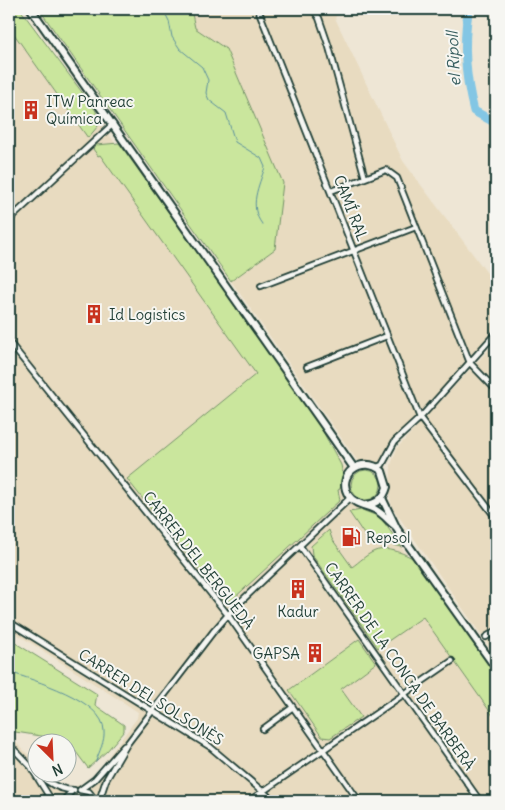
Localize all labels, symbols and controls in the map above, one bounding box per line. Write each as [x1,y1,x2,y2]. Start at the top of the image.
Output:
water label: el Ripoll [441,29,464,87]
place label: ITW Panreac Química [46,92,134,128]
building icon: ITW Panreac Química [20,99,42,121]
street label: CAMÍ RAL [330,172,372,244]
building icon: Id Logistics [83,303,105,325]
place label: Id Logistics [109,305,186,324]
street label: CARRER DEL BERGUEDÀ [139,487,259,633]
fuel station icon: Repsol [340,526,362,548]
place label: Repsol [366,528,410,547]
street label: CARRER DE LA CONCA DE BARBERÀ [321,558,480,774]
building icon: Kadur [287,578,309,600]
place label: Kadur [277,602,319,621]
building icon: GAPSA [304,642,326,664]
place label: GAPSA [253,644,300,663]
street label: CARRER DEL SOLSONÈS [75,645,227,749]
north arrow [28,732,78,782]
text: N [49,760,65,780]

